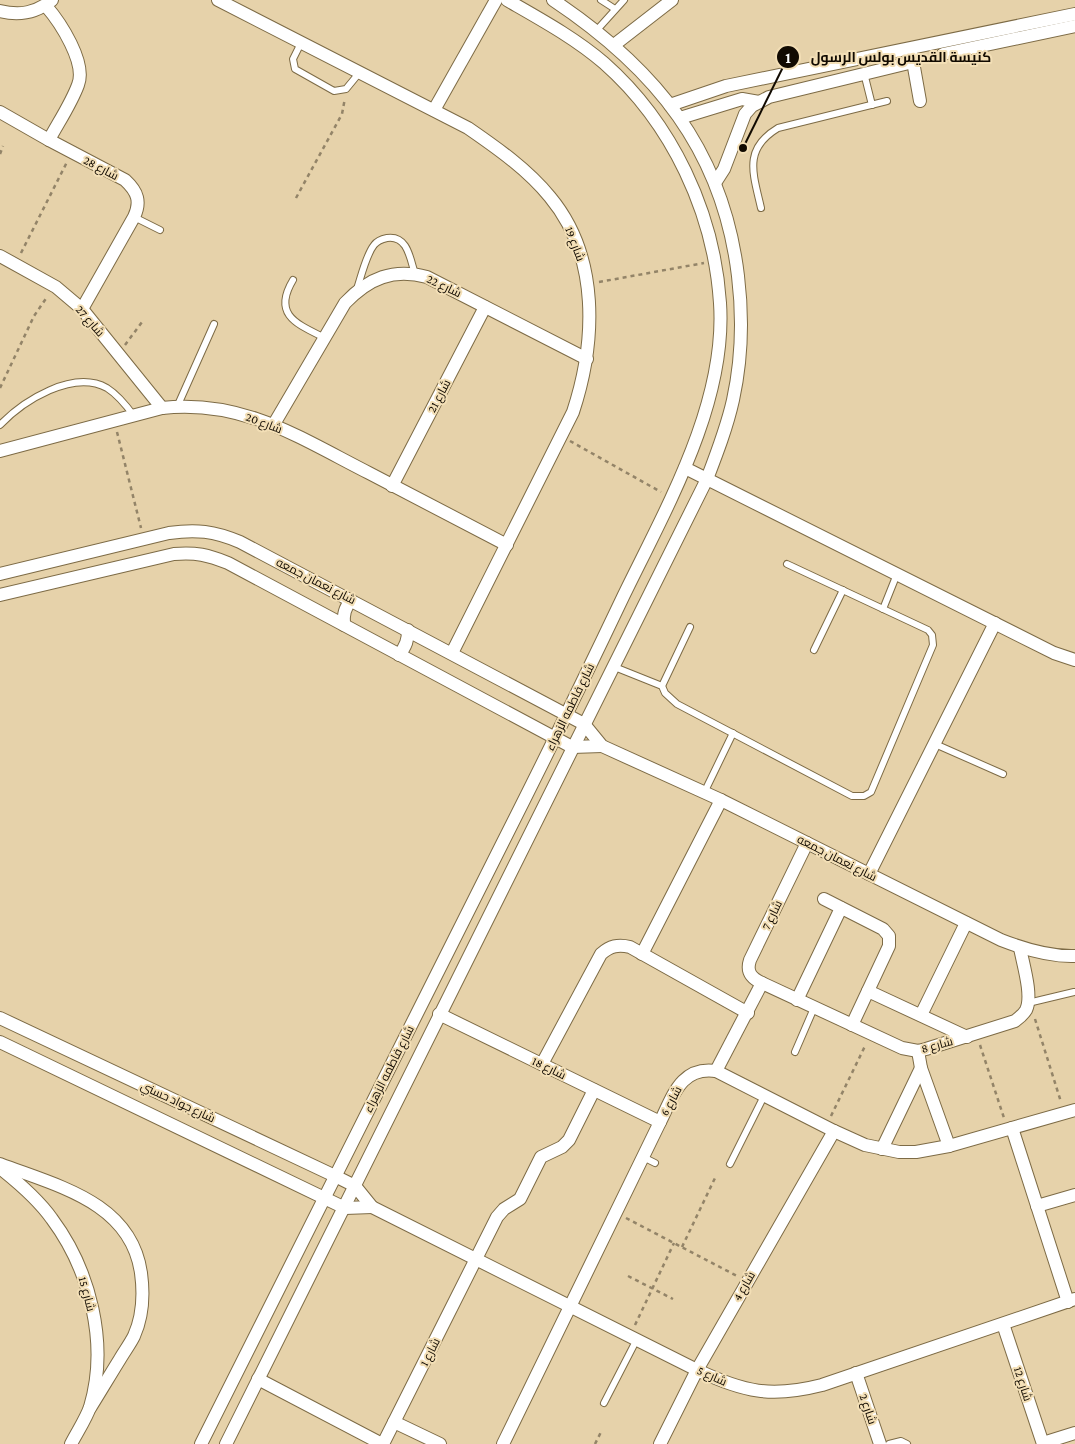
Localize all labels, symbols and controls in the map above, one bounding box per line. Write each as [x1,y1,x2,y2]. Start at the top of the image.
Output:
callout: كنيسة القديس بولس الرسول [775,43,1001,72]
text: كنيسة القديس بولس الرسول [811,49,991,66]
text: 1 [785,50,791,66]
street label: شارع 28 [81,153,121,184]
street label: شارع 19 [561,225,588,264]
street label: شارع 22 [424,272,464,301]
street label: شارع 27 [72,303,107,340]
street label: شارع 21 [425,377,454,415]
street label: شارع 20 [243,410,284,437]
street label: شارع نعمان جمعه [273,555,358,608]
street label: شارع فاطمه الزهراء [543,661,598,753]
street label: شارع نعمان جمعه [794,832,879,885]
street label: شارع 7 [759,898,786,932]
street label: شارع فاطمه الزهراء [361,1023,418,1115]
street label: شارع 8 [920,1034,955,1057]
street label: شارع 18 [529,1054,568,1083]
street label: شارع جواد حسني [137,1079,218,1128]
street label: شارع 6 [657,1084,686,1119]
street label: شارع 4 [730,1269,759,1304]
street label: شارع 15 [75,1275,98,1313]
street label: شارع 1 [417,1336,444,1369]
street label: شارع 5 [695,1363,729,1390]
street label: شارع 12 [1010,1365,1035,1403]
street label: شارع 2 [855,1392,880,1426]

